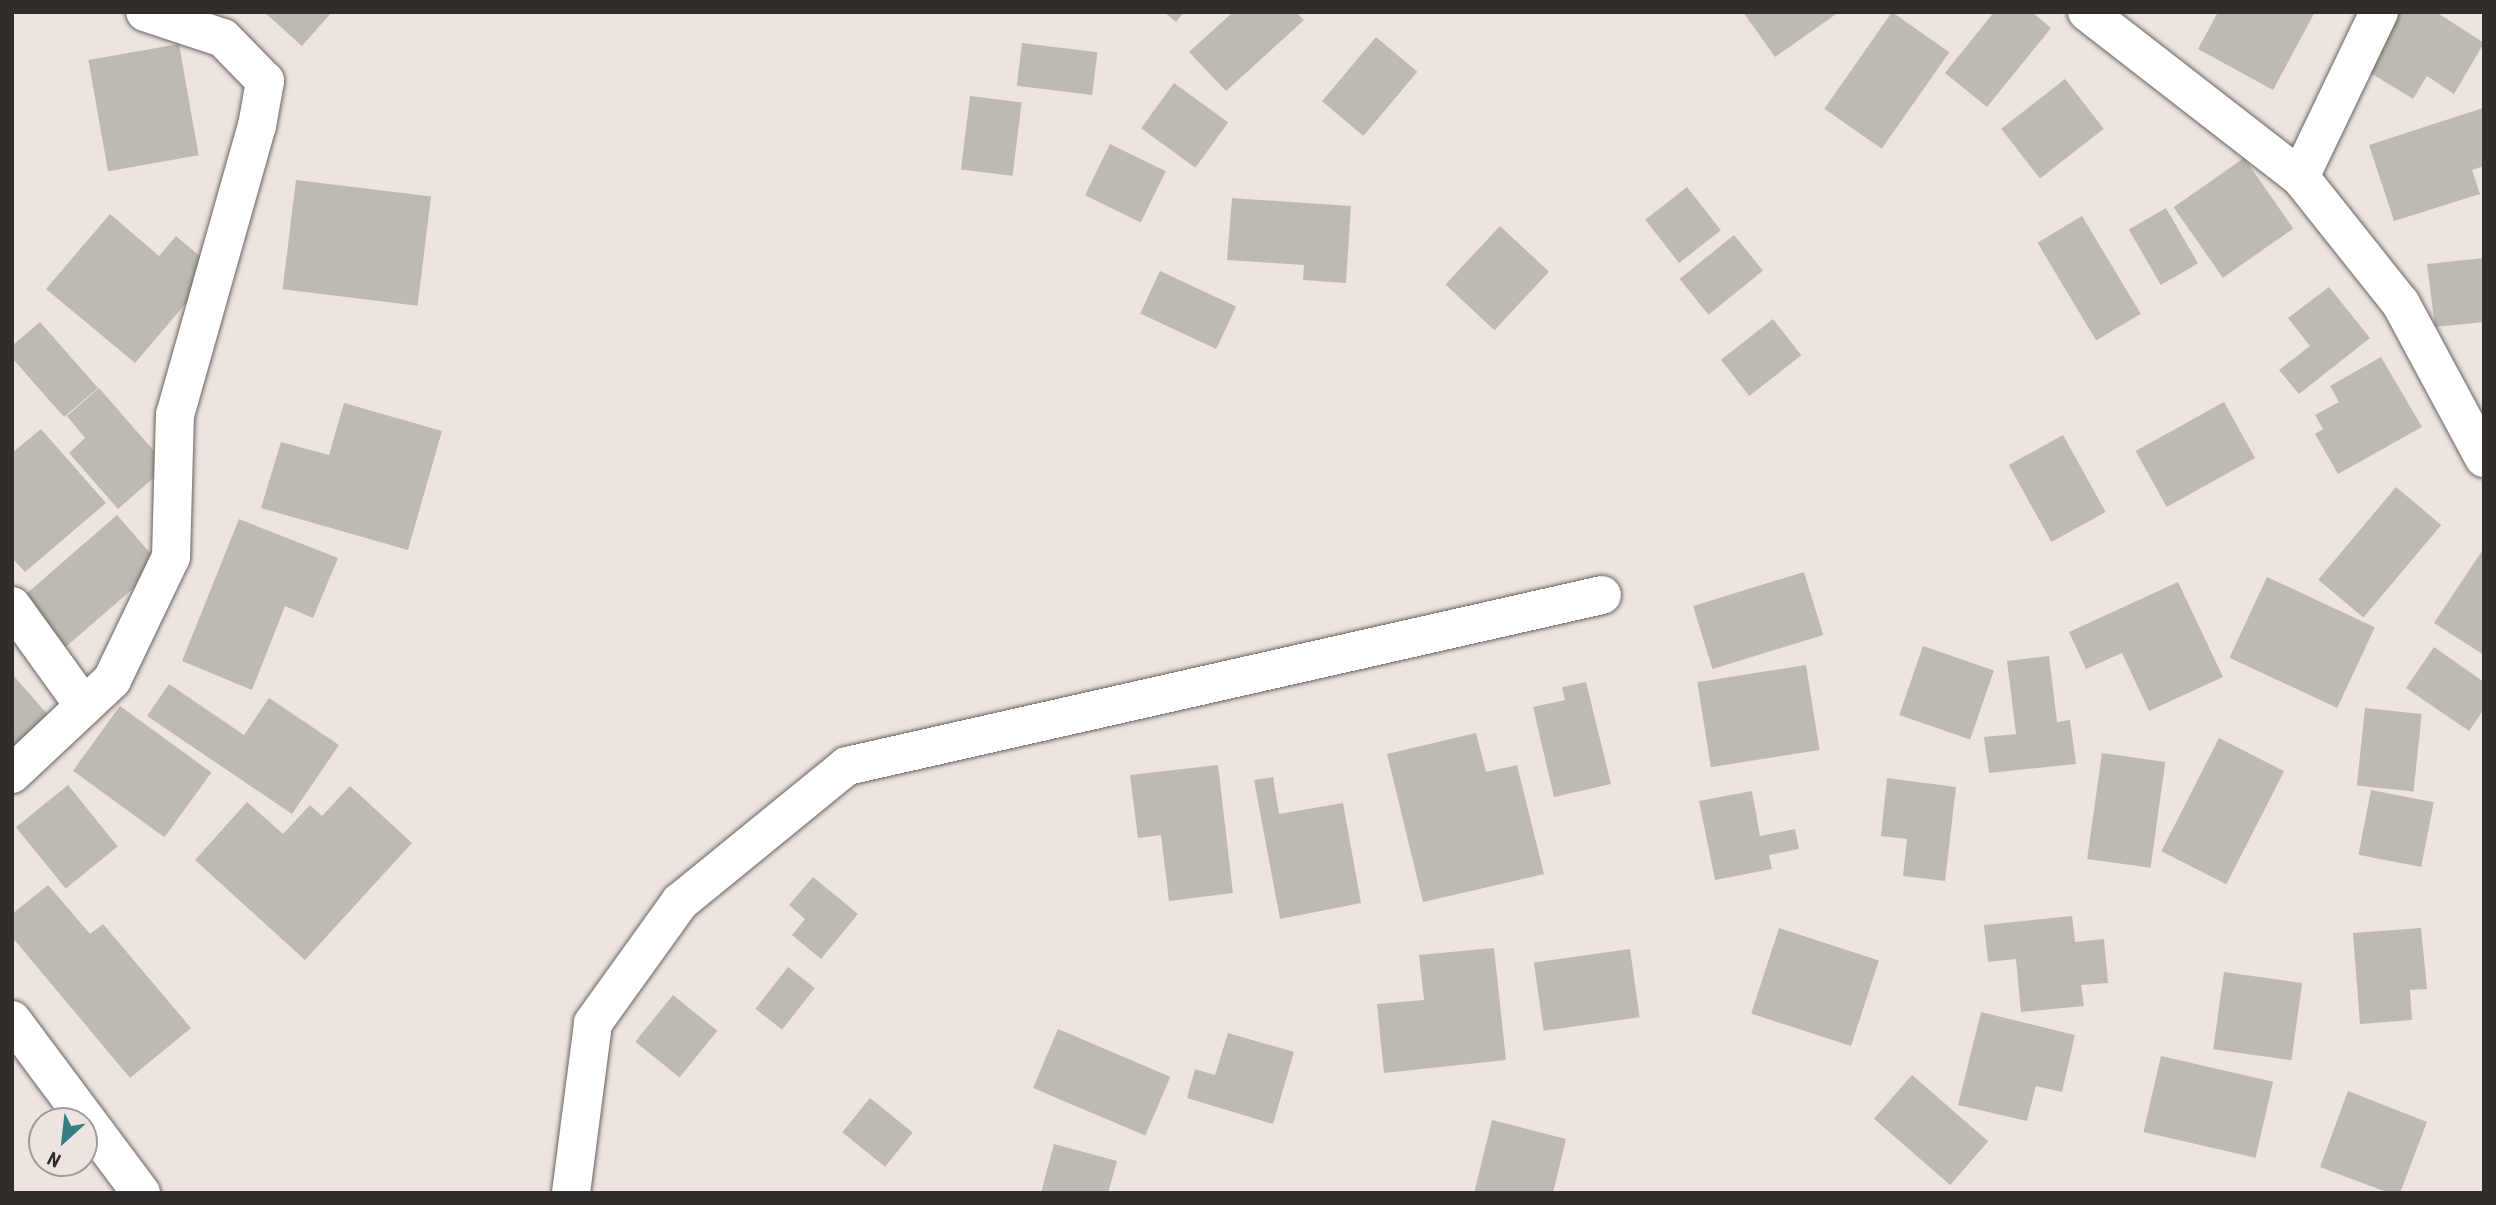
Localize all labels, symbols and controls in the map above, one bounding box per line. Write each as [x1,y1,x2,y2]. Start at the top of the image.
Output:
north arrow [28,1107,98,1177]
text: N [44,1146,65,1172]

